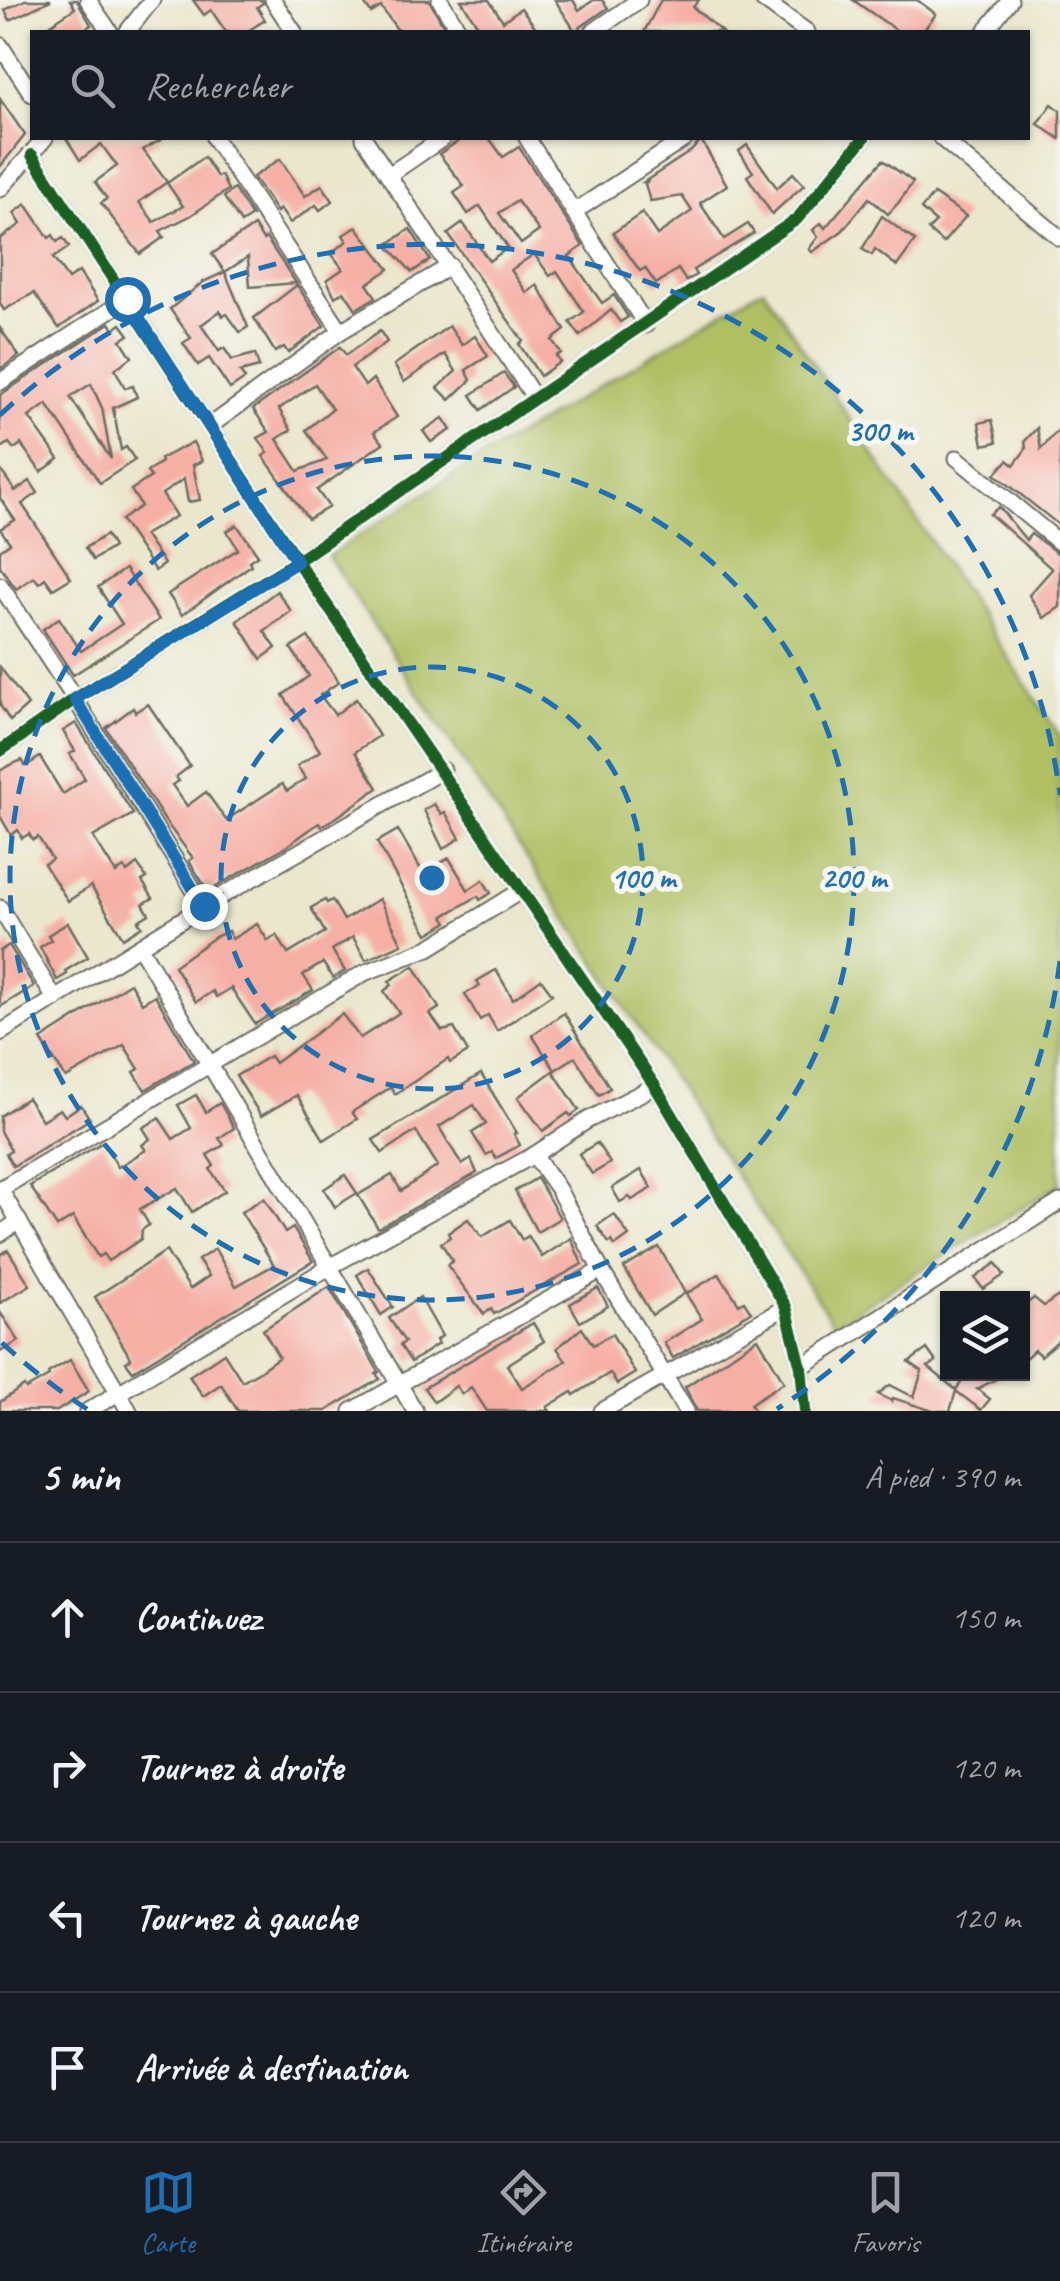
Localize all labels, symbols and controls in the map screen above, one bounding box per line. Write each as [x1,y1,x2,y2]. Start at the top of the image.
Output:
search box [30,30,1030,140]
icon: search [65,58,120,113]
text: Rechercher [145,62,291,109]
route start [105,277,151,323]
text: 300 m [848,412,915,450]
text: 100 m [611,859,678,897]
text: 200 m [822,859,889,897]
centre of rings [414,860,450,896]
route end [182,884,228,930]
map controls [940,1291,1030,1381]
button: layers [940,1291,1030,1381]
text: 5 min [40,1450,120,1503]
text: À pied · 390 m [865,1456,1020,1497]
icon: ahead [40,1590,95,1645]
text: Continuez [135,1594,261,1641]
text: 150 m [951,1597,1020,1638]
icon: right [40,1740,95,1795]
text: Tournez à droite [135,1744,343,1791]
text: 120 m [951,1747,1020,1788]
icon: left [40,1890,95,1945]
text: Tournez à gauche [135,1894,356,1941]
text: 120 m [951,1897,1020,1938]
icon: arrive [40,2040,95,2095]
text: Arrivée à destination [135,2044,407,2091]
tab: Carte [141,2165,196,2260]
tab: Itinéraire [477,2165,571,2260]
tab: Favoris [852,2165,920,2260]

